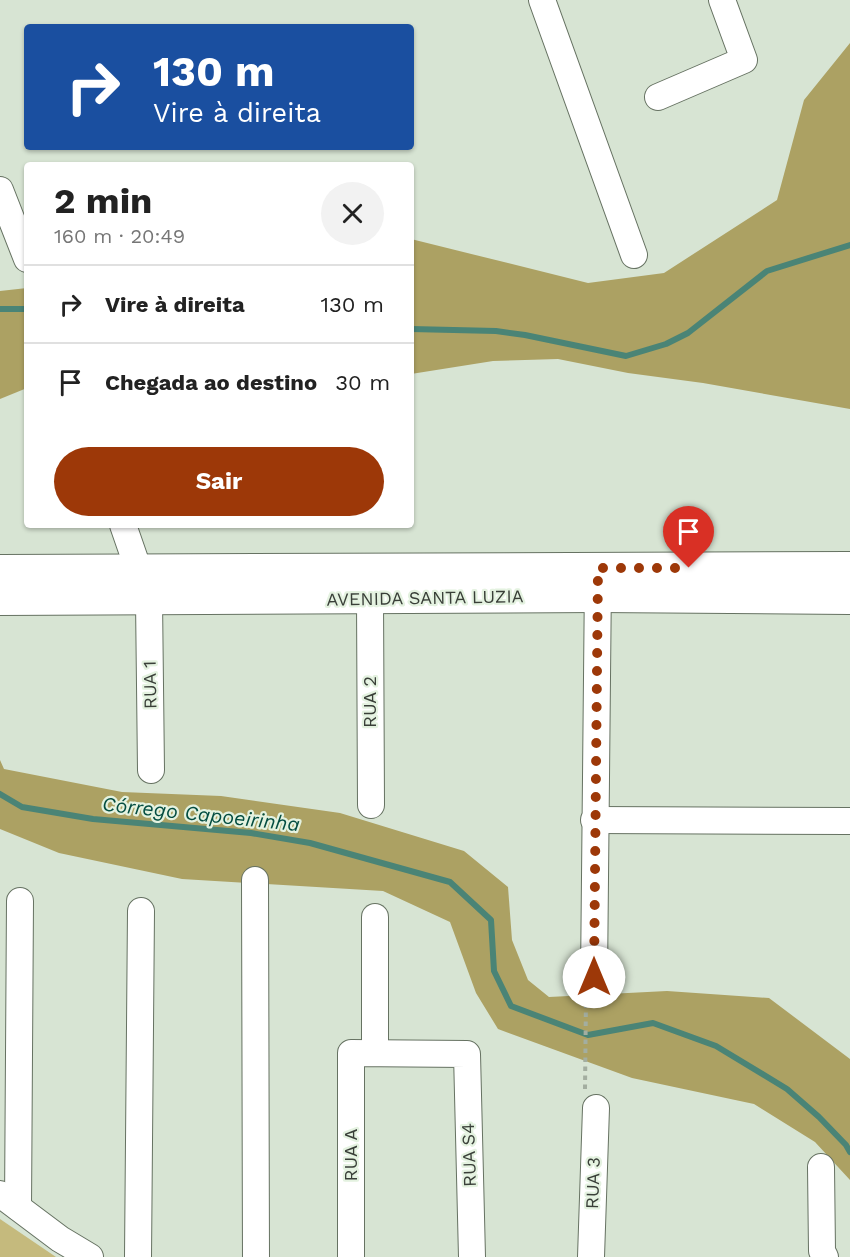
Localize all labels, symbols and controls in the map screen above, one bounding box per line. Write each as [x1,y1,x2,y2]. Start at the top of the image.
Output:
text: 130 m [153,47,275,96]
icon: right [54,48,132,126]
text: Vire à direita [153,97,321,129]
text: 2 min [54,180,152,222]
button: close [321,182,384,245]
text: 160 m · 20:49 [54,224,185,248]
icon: right [54,288,87,321]
text: Vire à direita [105,292,245,317]
text: 130 m [320,292,384,317]
icon: arrive [54,366,87,399]
text: Chegada ao destino [105,370,317,395]
text: 30 m [335,370,390,395]
button: Sair [54,447,384,516]
pin [663,506,714,568]
icon: arrive [672,515,705,548]
street label: AVENIDA SANTA LUZIA [326,585,524,610]
street label: RUA 1 [139,661,160,709]
street label: RUA 2 [359,676,380,728]
water label: Córrego Capoeirinha [101,792,301,836]
position arrow [562,945,626,1009]
street label: RUA S4 [457,1123,480,1187]
street label: RUA A [340,1129,361,1181]
street label: RUA 3 [581,1157,604,1209]

